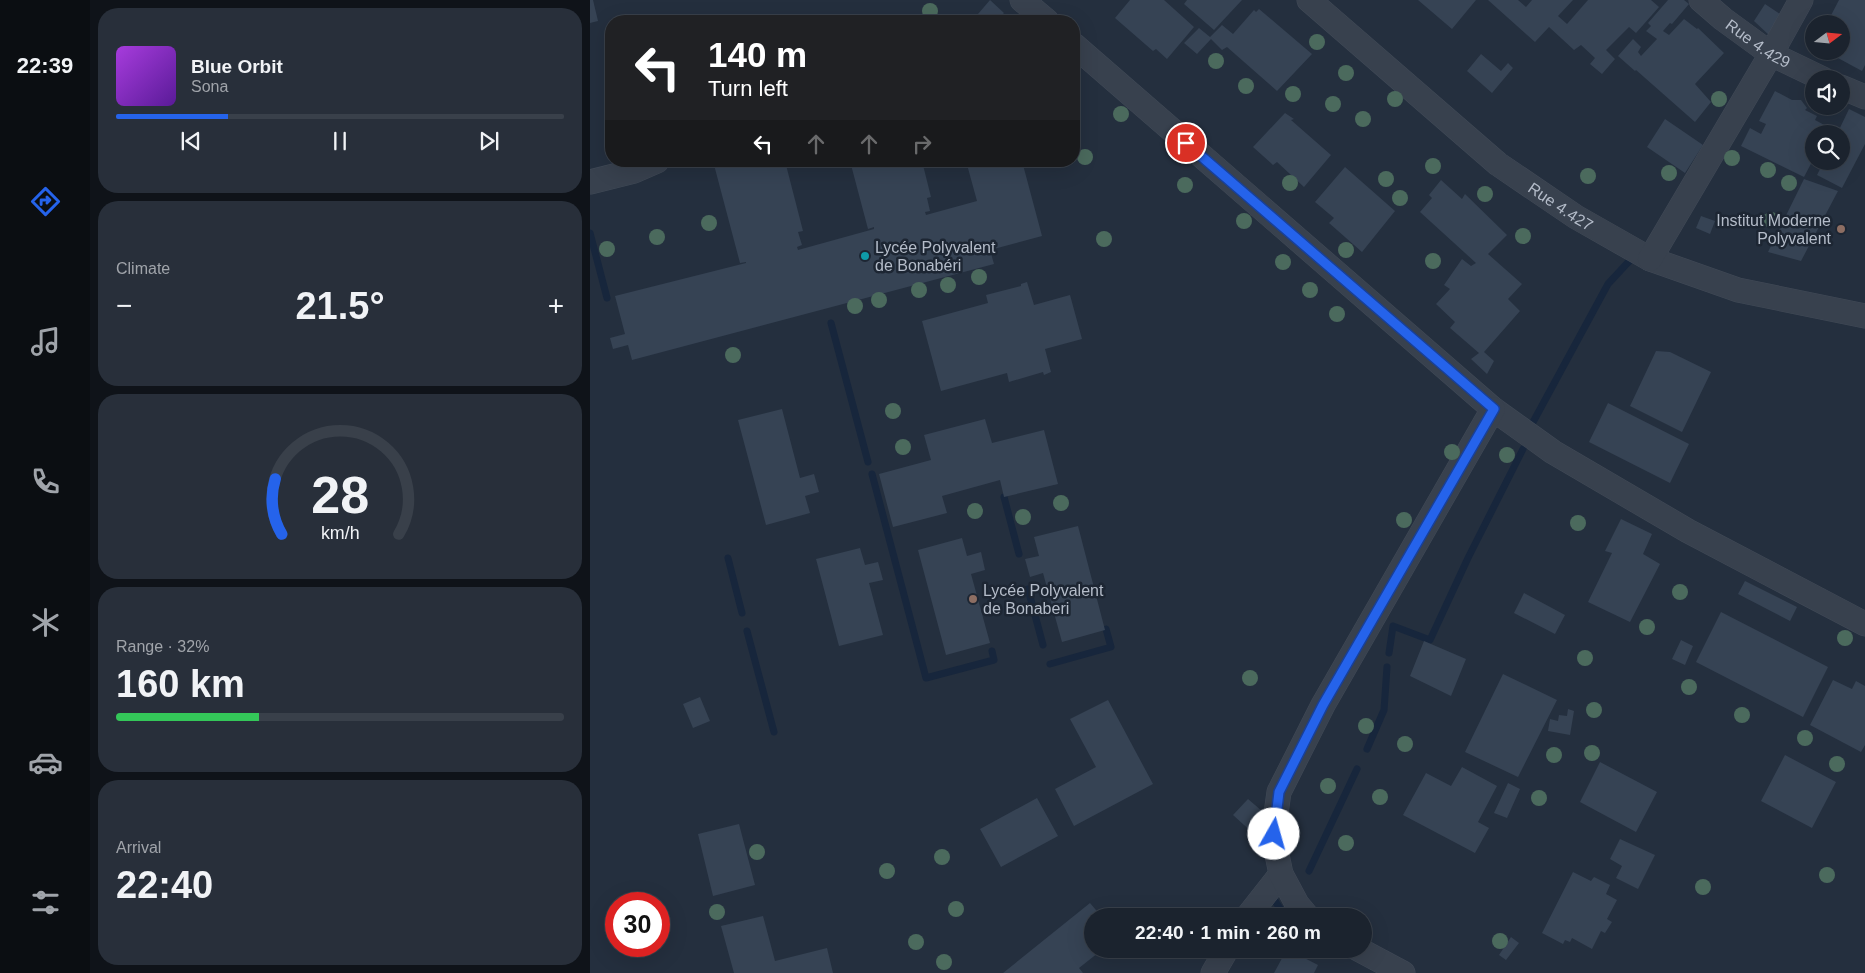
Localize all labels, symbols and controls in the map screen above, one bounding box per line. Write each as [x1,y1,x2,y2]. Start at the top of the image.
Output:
north arrow [1805,15,1850,60]
map controls [1805,15,1850,170]
street label: Rue 4.429 [1723,16,1793,71]
icon: left [625,35,690,100]
text: 140 m [708,35,807,74]
text: 22:39 [17,53,73,78]
text: Blue Orbit [191,56,283,77]
button: sound [1805,70,1850,115]
text: Turn left [708,76,788,101]
text: Sona [191,78,228,95]
pin [1165,122,1207,164]
button: search [1805,125,1850,170]
icon: previous [177,127,205,155]
icon: pause [326,127,354,155]
icon: next [475,127,503,155]
icon: arrive [1172,129,1200,157]
icon: left [749,130,777,158]
icon: ahead [802,130,830,158]
icon: ahead [855,130,883,158]
icon: right [908,130,936,158]
street label: Rue 4.427 [1525,179,1596,234]
icon: directions [28,184,63,219]
place label: Institut Moderne Polyvalent [1716,212,1832,247]
marker: Institut Moderne Polyvalent [1835,223,1847,235]
place label: Lycée Polyvalent de Bonabéri [875,239,996,274]
marker: Lycée Polyvalent de Bonabéri [859,250,871,262]
text: Climate [116,260,170,277]
text: 21.5° [295,285,385,327]
text: − [116,290,132,321]
text: + [548,290,564,321]
icon: music [28,324,63,359]
icon: phone [28,464,63,499]
text: 28 [311,466,369,524]
text: km/h [321,523,359,543]
place label: Lycée Polyvalent de Bonaberi [983,582,1104,617]
marker: Lycée Polyvalent de Bonaberi [967,593,979,605]
icon: climate [28,605,63,640]
text: Range · 32% [116,638,209,655]
text: 160 km [116,663,245,705]
icon: car [28,745,63,780]
position arrow [1247,807,1299,859]
text: Arrival [116,839,161,856]
text: 22:40 [116,864,213,906]
icon: filters [28,885,63,920]
speed limit sign: 30 [605,892,670,957]
text: 22:40 · 1 min · 260 m [1135,922,1321,943]

